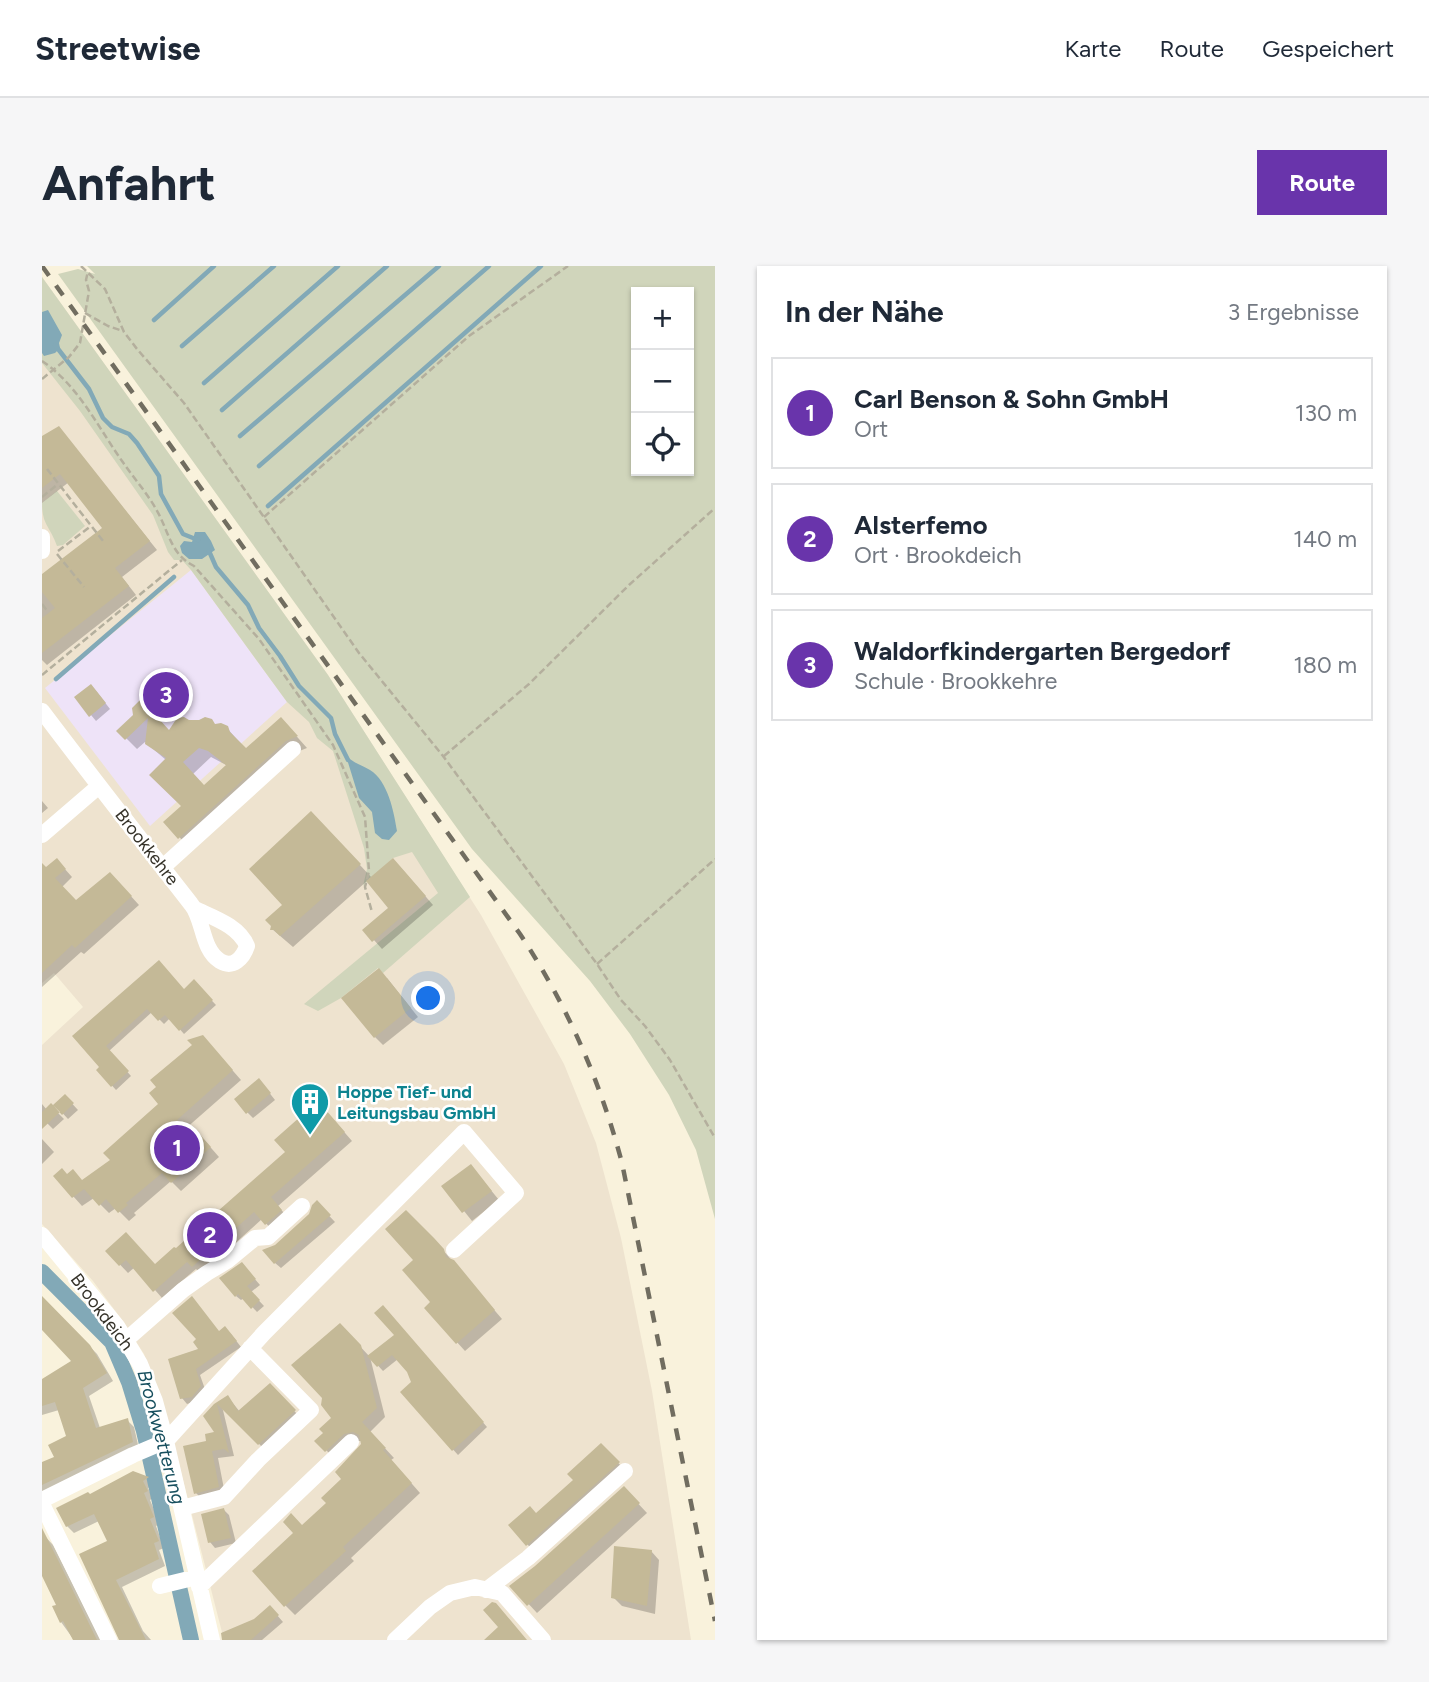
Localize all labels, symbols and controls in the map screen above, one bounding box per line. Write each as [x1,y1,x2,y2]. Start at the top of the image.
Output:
text: Streetwise [35,29,201,68]
text: Karte [1065,34,1121,63]
text: Route [1159,34,1224,63]
text: Gespeichert [1262,34,1394,63]
button: Route [1257,150,1387,215]
text: Anfahrt [42,153,216,212]
map controls [631,287,694,476]
button: + [631,287,694,350]
text: In der Nähe [785,293,944,330]
text: 3 Ergebnisse [1228,298,1359,326]
button: − [631,350,694,413]
text: Carl Benson & Sohn GmbH [854,383,1169,415]
text: 1 [805,399,815,427]
text: 130 m [1295,399,1357,427]
button: locate [631,413,694,476]
text: Ort [854,415,888,443]
text: Alsterfemo [854,509,988,541]
text: 2 [803,525,817,553]
text: 140 m [1293,525,1357,553]
text: Ort · Brookdeich [854,541,1022,569]
text: Waldorfkindergarten Bergedorf [854,635,1230,667]
text: 3 [804,651,816,679]
text: 180 m [1293,651,1357,679]
text: Schule · Brookkehre [854,667,1057,695]
pin: 3 [143,669,189,721]
street label: Brookkehre [110,804,184,890]
your location [411,981,445,1015]
building icon: Hoppe Tief- und Leitungsbau GmbH [289,1081,331,1136]
place label: Hoppe Tief- und Leitungsbau GmbH [337,1081,496,1124]
pin: 1 [154,1122,200,1174]
pin: 2 [187,1209,233,1261]
street label: Brookdeich [66,1269,138,1355]
water label: Brookwetterung [133,1367,191,1507]

